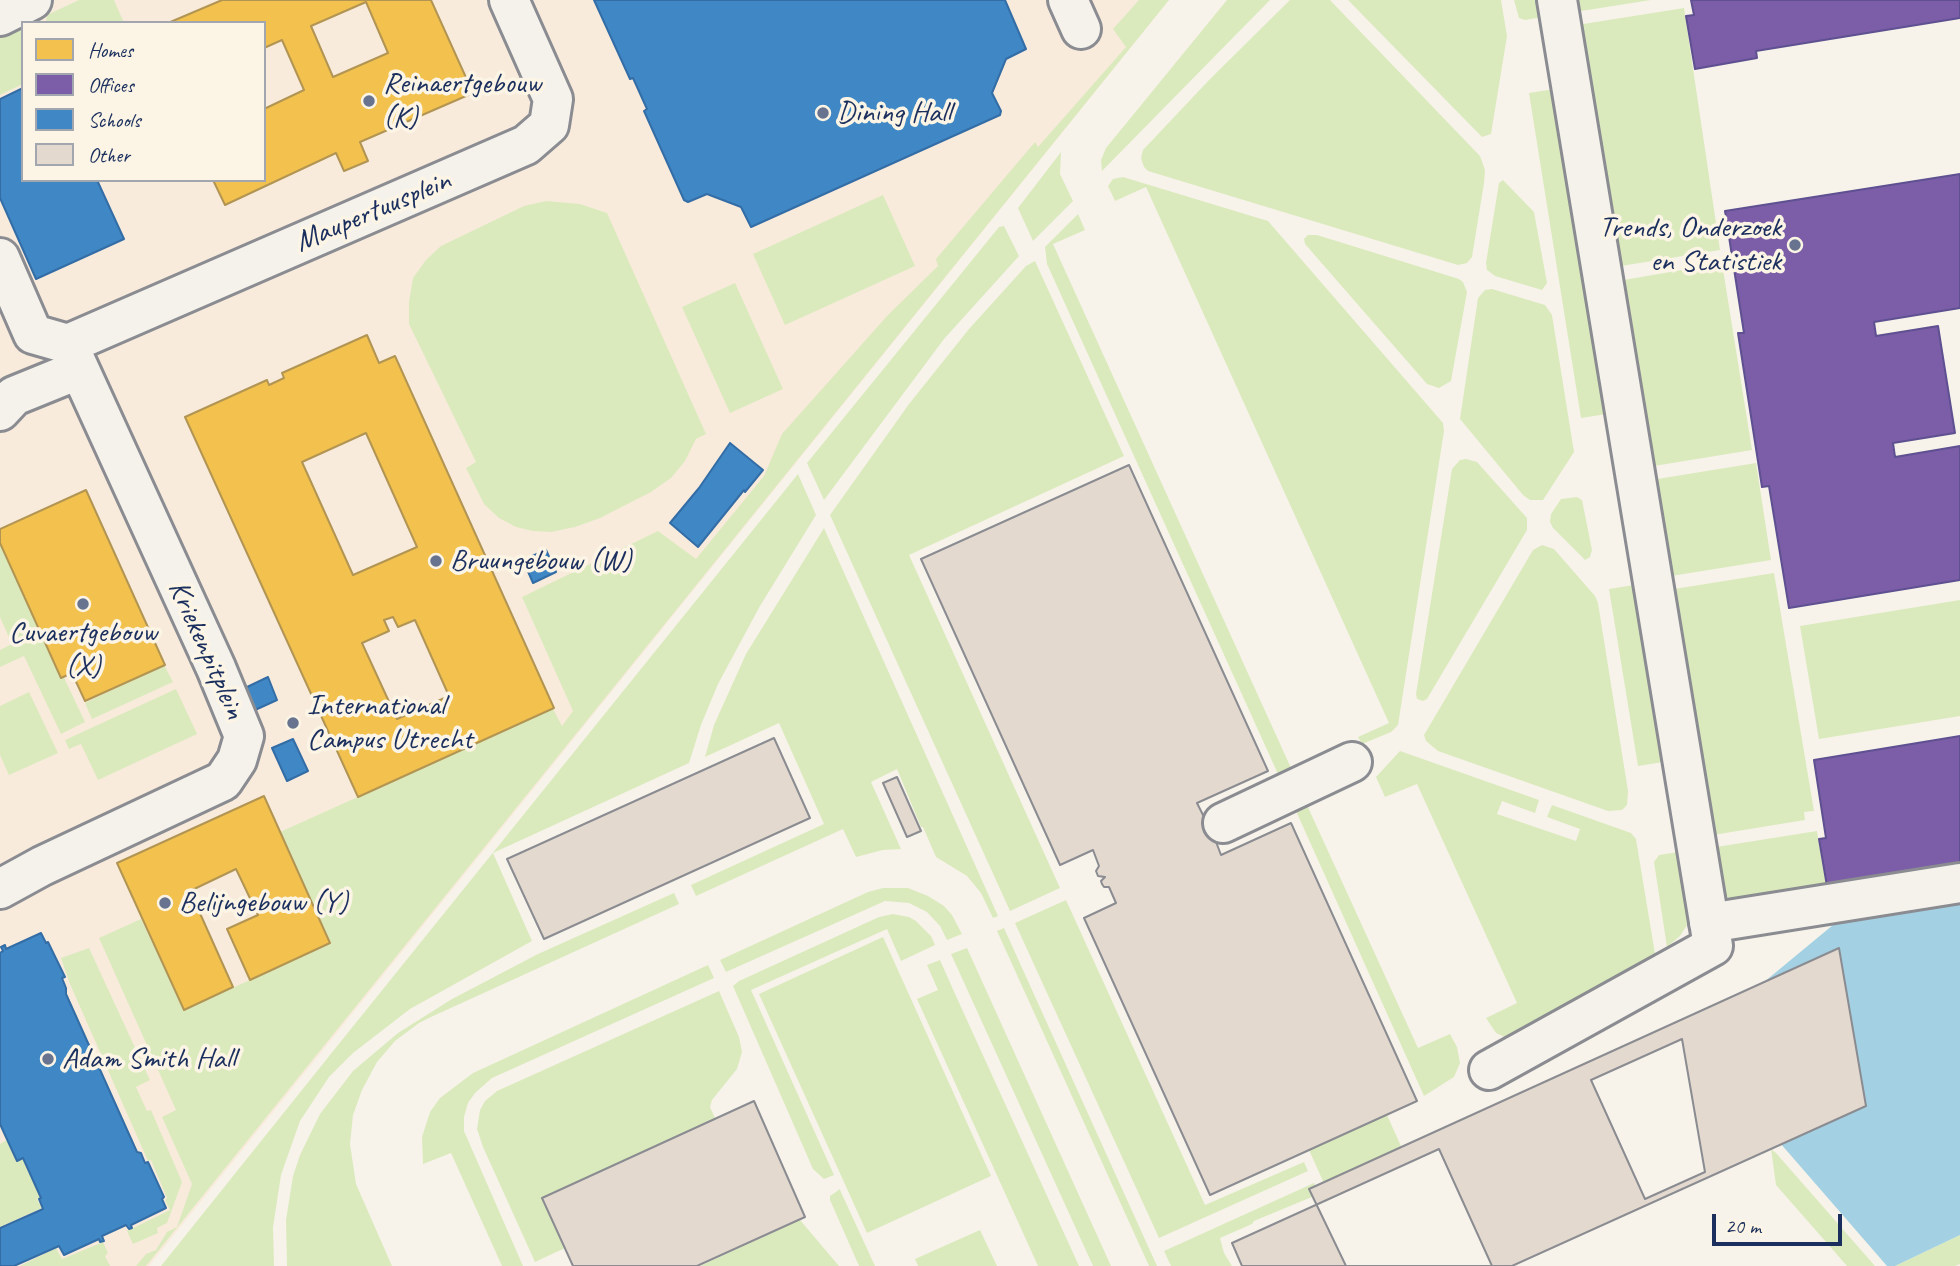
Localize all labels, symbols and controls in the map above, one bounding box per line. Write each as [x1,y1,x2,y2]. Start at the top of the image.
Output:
legend [21,21,266,182]
text: Homes [88,37,133,63]
place label: Reinaertgebouw (K) [383,66,541,136]
text: Offices [88,72,134,98]
marker: Reinaertgebouw (K) [361,93,377,109]
place label: Dining Hall [837,95,951,131]
marker: Dining Hall [815,105,831,121]
text: Schools [88,107,140,133]
text: Other [88,142,130,168]
street label: Maupertuusplein [290,163,456,261]
place label: Trends, Onderzoek en Statistiek [1599,210,1781,280]
marker: Trends, Onderzoek en Statistiek [1787,237,1803,253]
place label: Bruungebouw (W) [450,543,631,579]
marker: Bruungebouw (W) [428,553,444,569]
street label: Kriekenpitplein [160,575,252,725]
marker: Cuvaertgebouw (X) [75,596,91,612]
place label: Cuvaertgebouw (X) [9,615,157,686]
place label: International Campus Utrecht [307,688,472,758]
marker: International Campus Utrecht [285,715,301,731]
place label: Belijngebouw (Y) [179,885,348,921]
marker: Belijngebouw (Y) [157,895,173,911]
place label: Adam Smith Hall [62,1041,236,1077]
marker: Adam Smith Hall [40,1051,56,1067]
scale bar [1715,1200,1844,1244]
text: 20 m [1725,1213,1761,1239]

